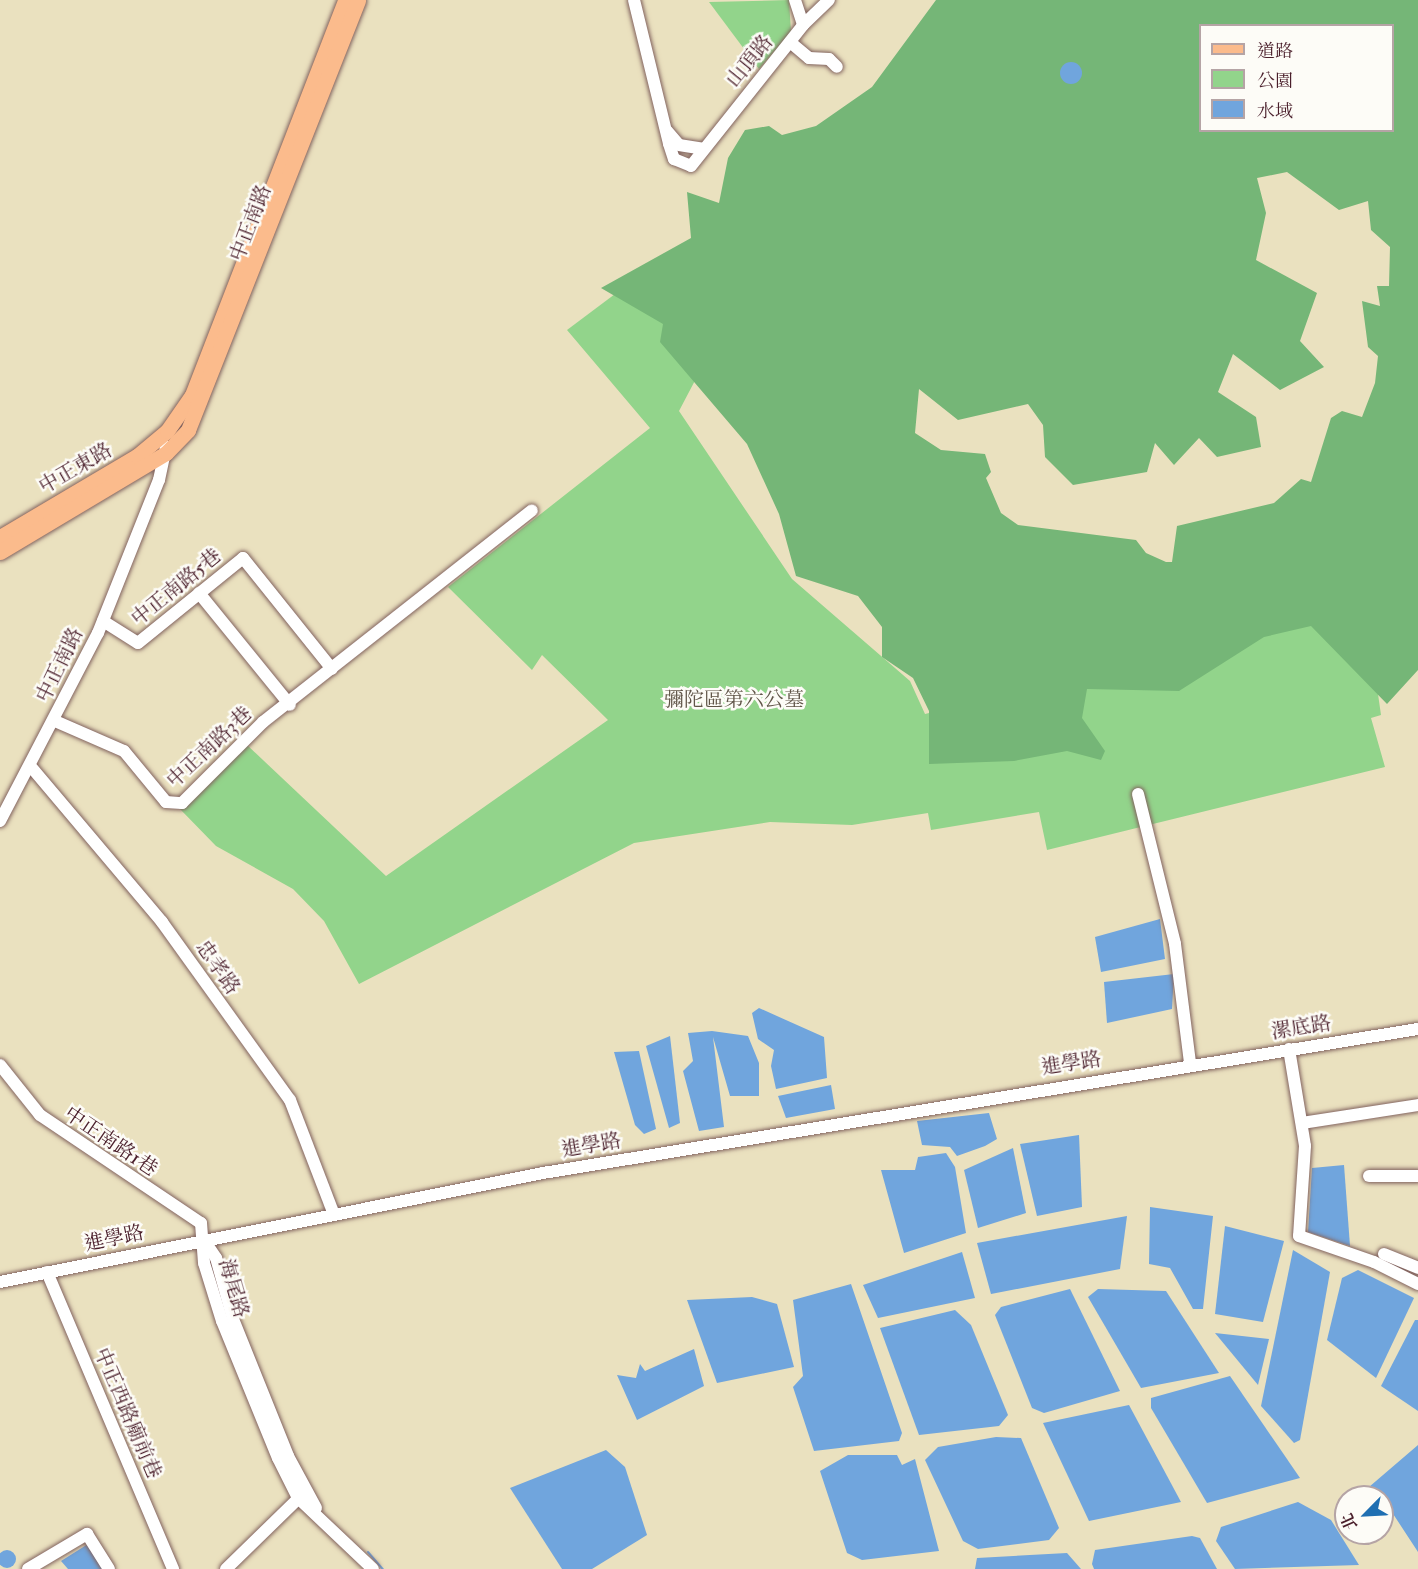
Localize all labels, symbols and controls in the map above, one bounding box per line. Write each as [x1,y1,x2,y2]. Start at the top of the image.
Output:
legend [1199,24,1394,132]
street label: 山頂路 [721,30,777,92]
text: 道路 [1257,40,1293,63]
text: 公園 [1257,70,1293,93]
text: 水域 [1257,100,1293,123]
street label: 中正南路 [224,181,276,265]
street label: 中正東路 [34,438,116,498]
street label: 中正南路5巷 [126,543,226,631]
street label: 中正南路 [31,624,87,706]
park label: 彌陀區第六公墓 [664,687,804,711]
street label: 中正南路3巷 [161,702,257,792]
street label: 忠孝路 [191,936,245,998]
street label: 漯底路 [1269,1010,1333,1044]
street label: 進學路 [1039,1046,1103,1080]
street label: 中正南路1巷 [60,1101,162,1181]
street label: 進學路 [559,1128,623,1162]
street label: 進學路 [82,1220,146,1256]
street label: 海尾路 [214,1256,254,1320]
street label: 中正西路廟前巷 [90,1344,166,1482]
north arrow [1334,1485,1394,1545]
text: 北 [1337,1510,1362,1533]

